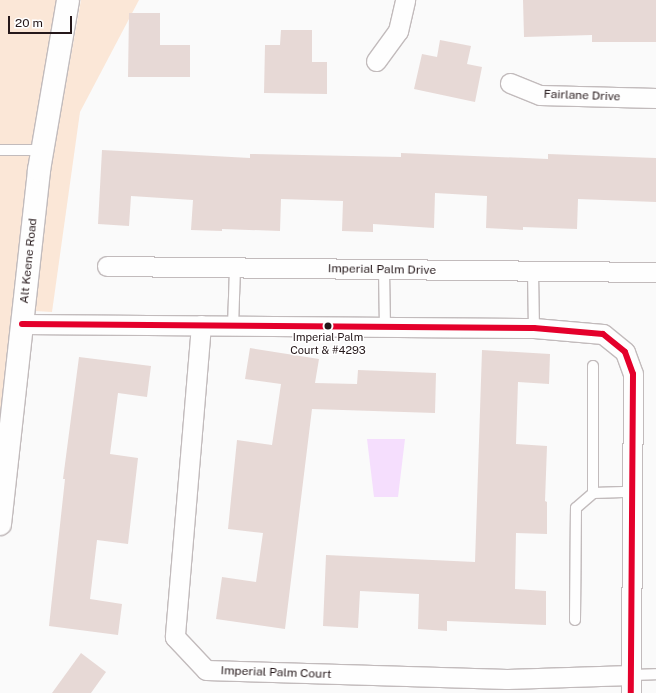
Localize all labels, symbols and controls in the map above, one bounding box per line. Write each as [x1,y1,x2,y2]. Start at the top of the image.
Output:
scale bar [10,8,74,34]
text: 20 m [15,16,43,30]
street label: Fairlane Drive [543,87,621,105]
street label: Alt Keene Road [17,218,41,304]
street label: Imperial Palm Drive [328,262,436,278]
marker: Imperial Palm Court & #4293 [323,321,333,331]
place label: Imperial Palm Court & #4293 [290,331,366,357]
street label: Imperial Palm Court [220,664,332,682]

